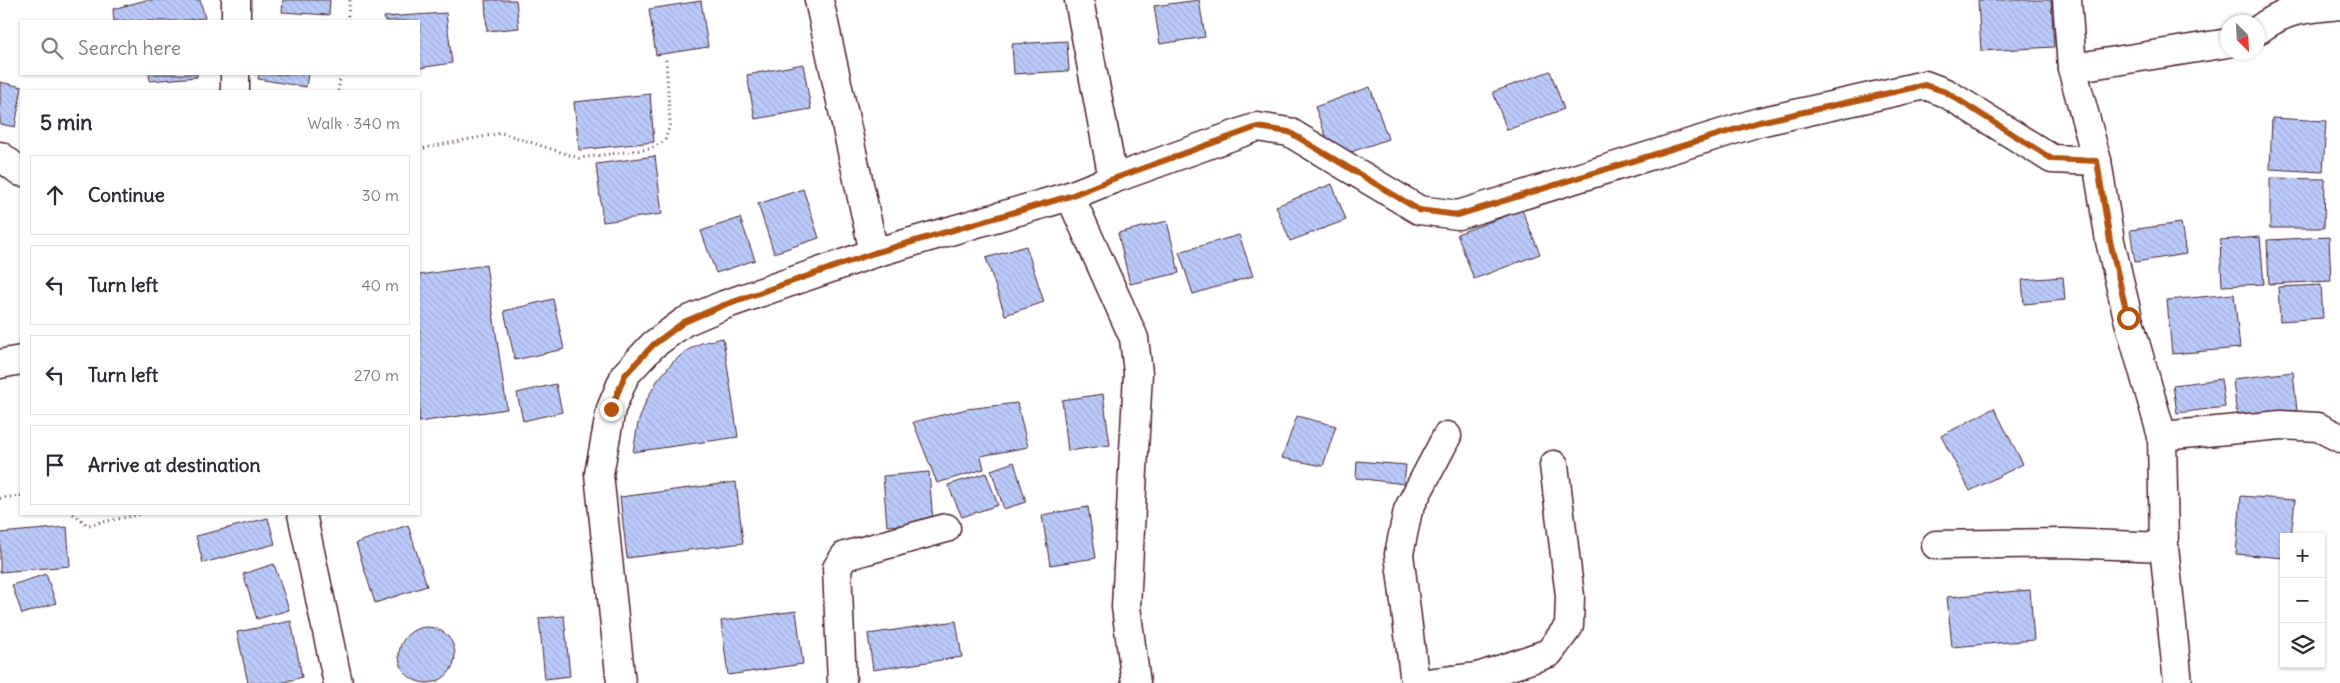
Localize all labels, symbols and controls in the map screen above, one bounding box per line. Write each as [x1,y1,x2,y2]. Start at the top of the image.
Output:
north arrow [2220,15,2265,60]
search box [20,20,420,75]
icon: search [38,34,66,62]
text: Search here [78,36,181,60]
text: 5 min [40,109,92,136]
text: Walk · 340 m [307,113,400,133]
icon: ahead [41,181,69,209]
text: Continue [88,183,165,207]
text: 30 m [362,185,399,205]
icon: left [41,271,69,299]
text: Turn left [88,273,158,297]
text: 40 m [361,275,399,295]
route start [2117,307,2140,330]
icon: left [41,361,69,389]
text: Turn left [88,363,158,387]
text: 270 m [354,365,399,385]
route end [600,398,623,421]
icon: arrive [41,451,69,479]
text: Arrive at destination [88,453,261,477]
map controls [2280,533,2325,668]
button: + [2280,533,2325,578]
button: − [2280,578,2325,623]
button: layers [2280,623,2325,668]

